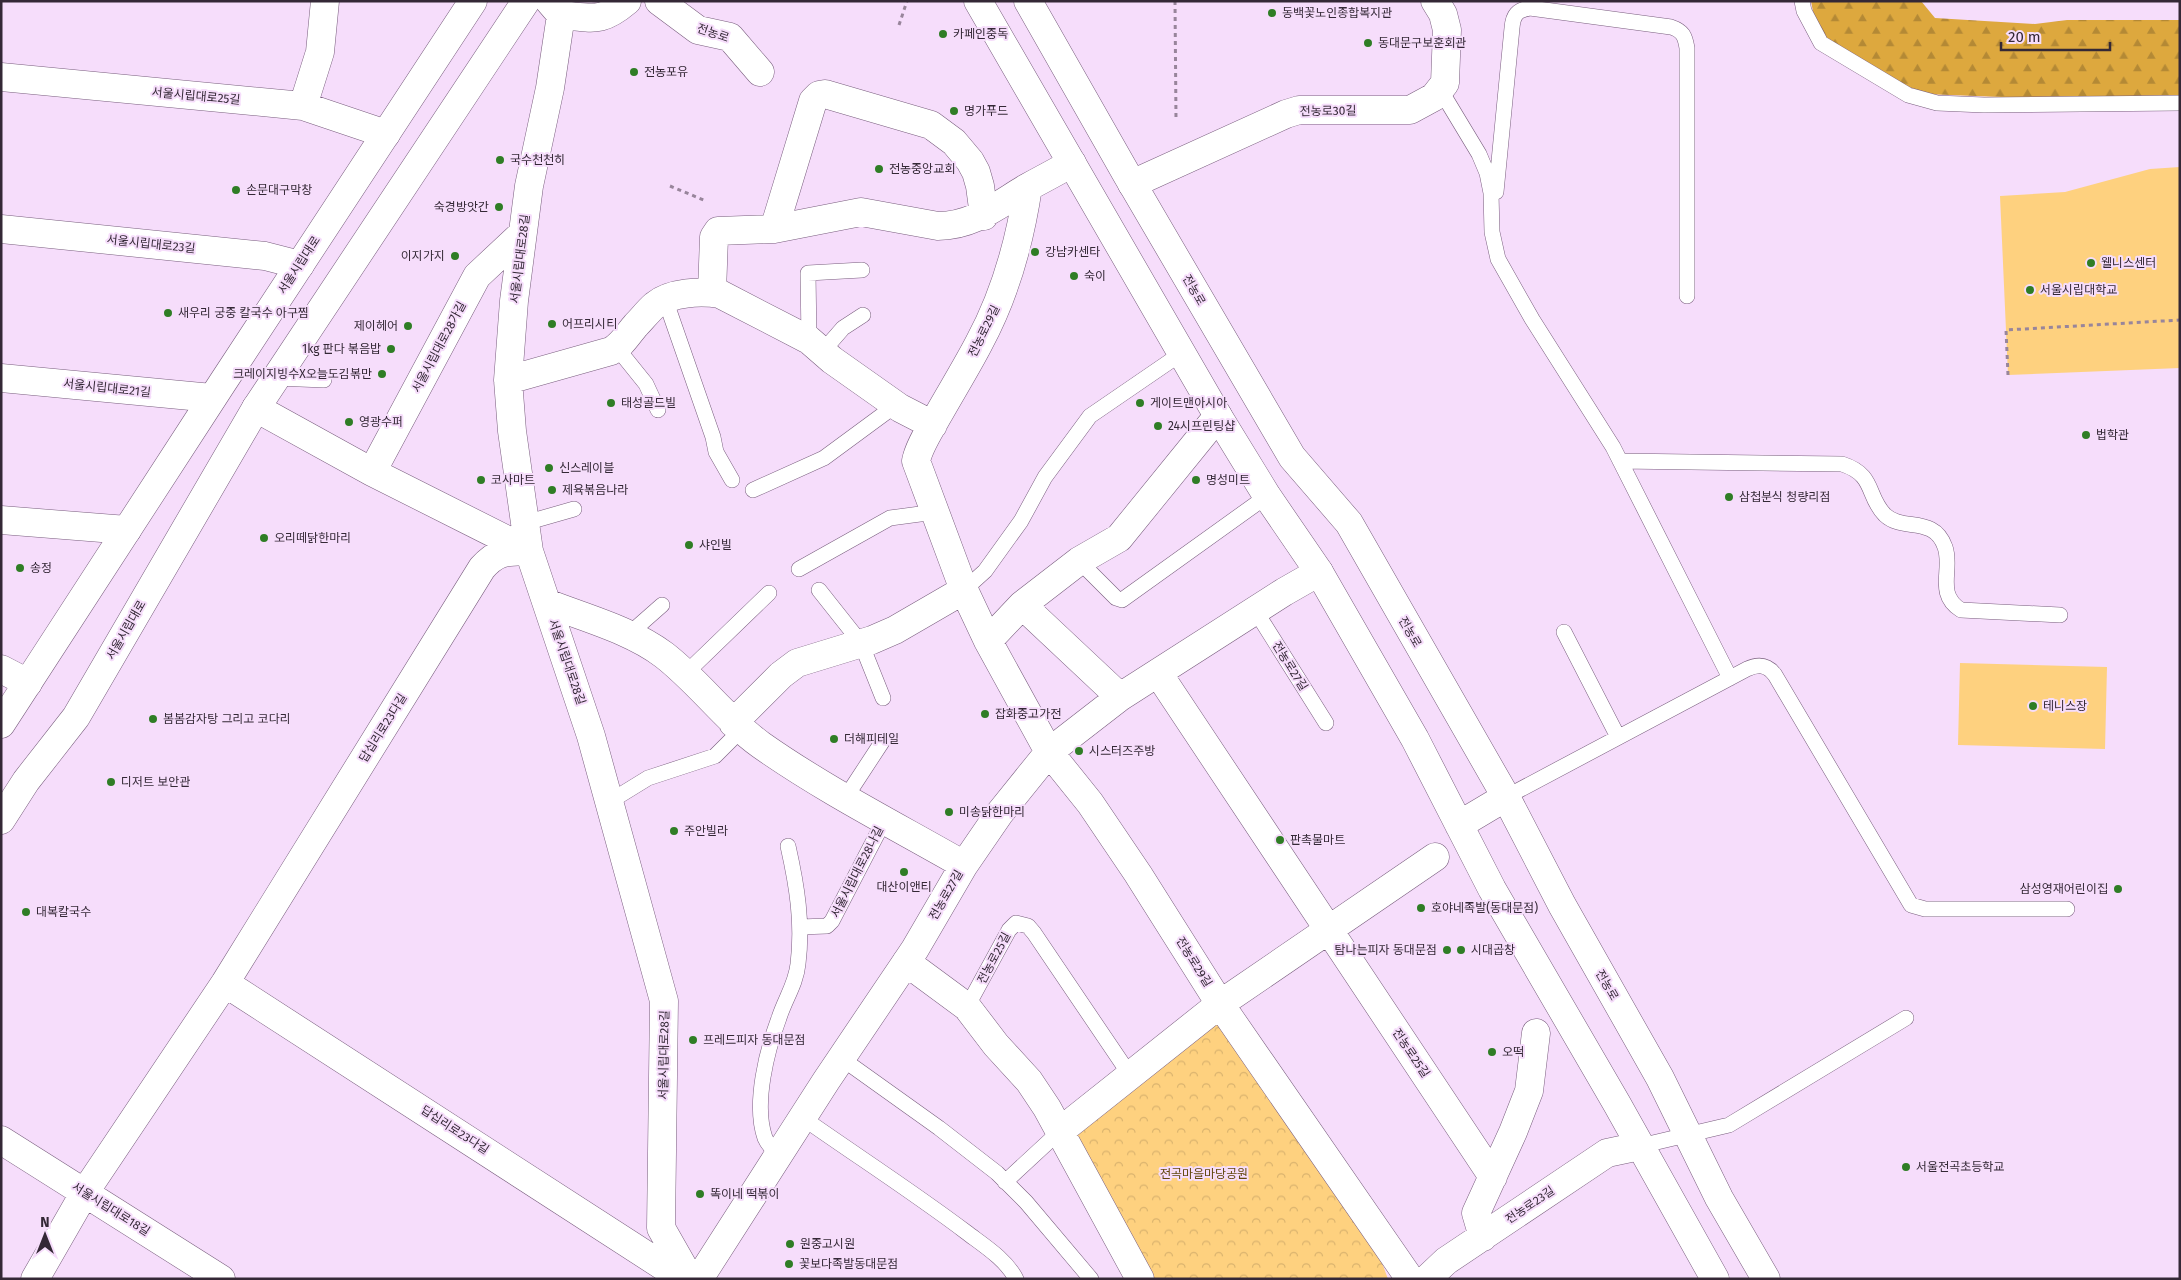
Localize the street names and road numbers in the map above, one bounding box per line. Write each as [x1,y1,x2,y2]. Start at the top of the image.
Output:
street label: 전농로 [695,21,731,45]
street label: 서울시립대로25길 [151,85,241,107]
street label: 전농로30길 [1299,104,1357,118]
street label: 서울시립대로28길 [508,214,532,304]
street label: 서울시립대로23길 [106,232,196,256]
street label: 서울시립대로 [275,233,323,297]
street label: 전농로 [1180,272,1208,308]
street label: 서울시립대로28가길 [409,299,469,395]
street label: 전농로29길 [965,303,1003,359]
street label: 서울시립대로21길 [62,376,152,400]
street label: 서울시립대로 [103,598,149,662]
street label: 전농로 [1396,614,1424,650]
street label: 서울시립대로28길 [546,617,588,707]
street label: 전농로27길 [1269,639,1311,693]
street label: 답십리로23다길 [356,691,410,765]
street label: 서울시립대로28나길 [828,824,886,920]
street label: 전농로27길 [926,868,966,922]
street label: 전농로25길 [975,930,1013,986]
street label: 전농로29길 [1173,934,1215,990]
street label: 전농로 [1593,967,1621,1003]
street label: 서울시립대로28길 [656,1010,672,1100]
street label: 전농로25길 [1390,1026,1432,1080]
street label: 답십리로23다길 [418,1103,492,1157]
street label: 서울시립대로18길 [70,1179,152,1239]
street label: 전농로23길 [1503,1184,1557,1226]

